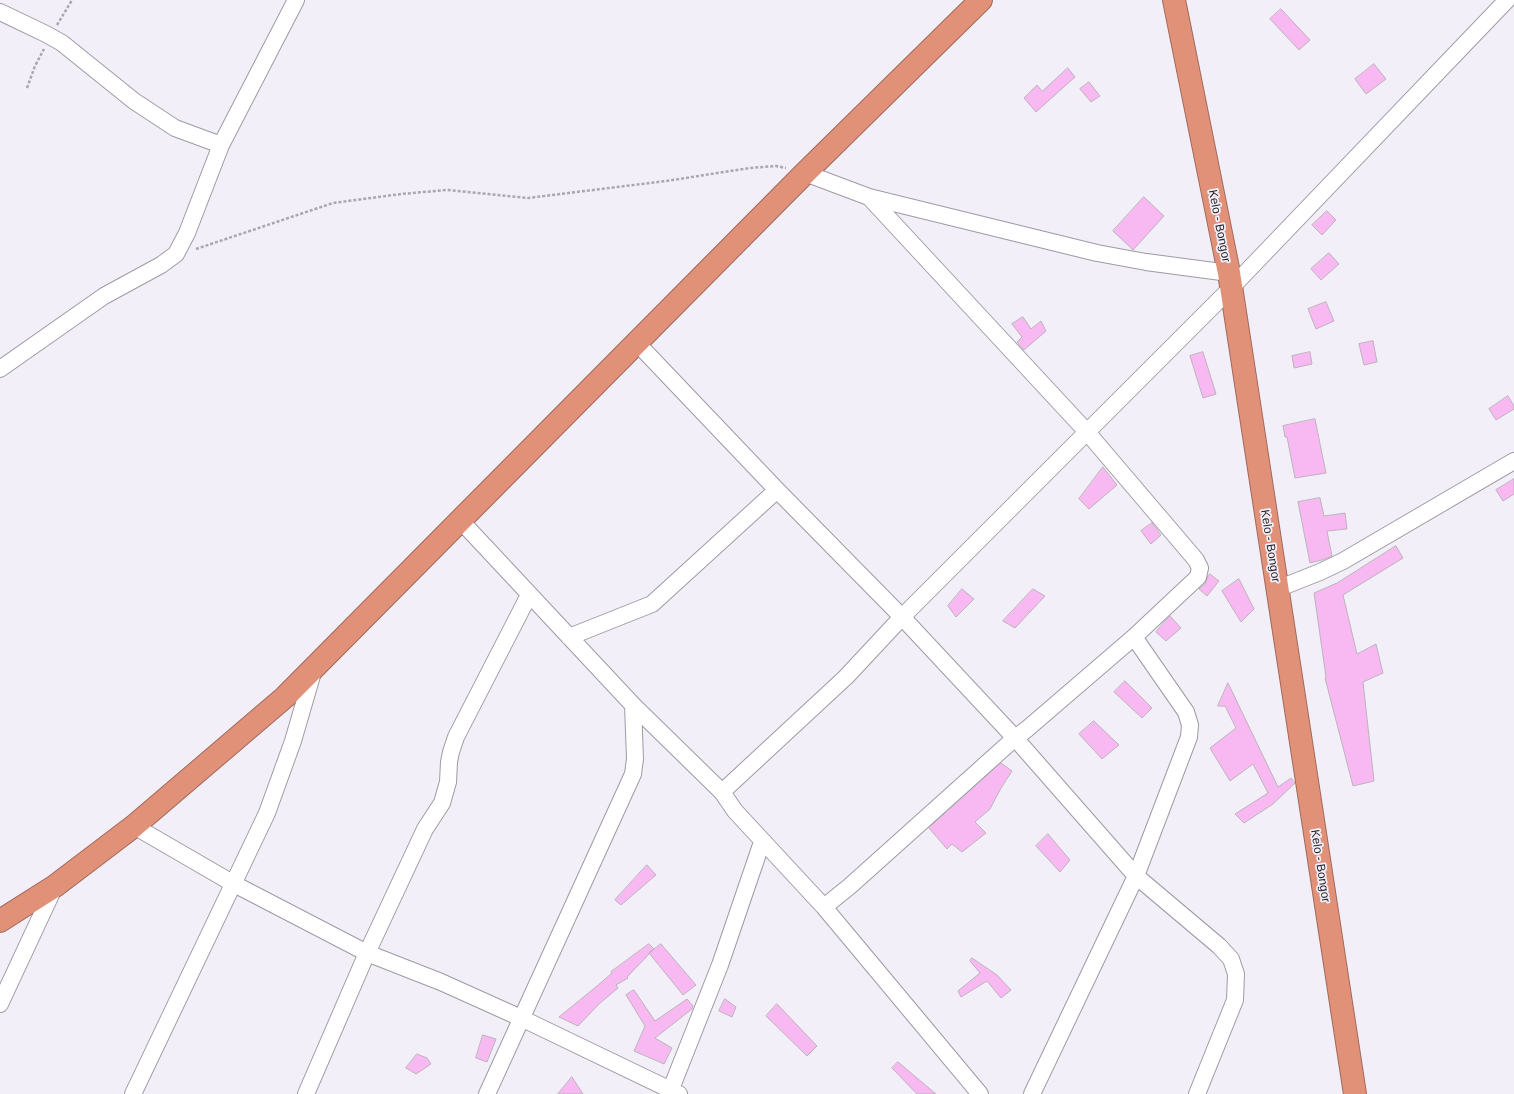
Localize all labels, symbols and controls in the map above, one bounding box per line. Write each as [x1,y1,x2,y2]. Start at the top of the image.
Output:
street label: Kelo - Bongor [1205,189,1233,263]
street label: Kelo - Bongor [1257,509,1283,583]
street label: Kelo - Bongor [1307,829,1333,903]

